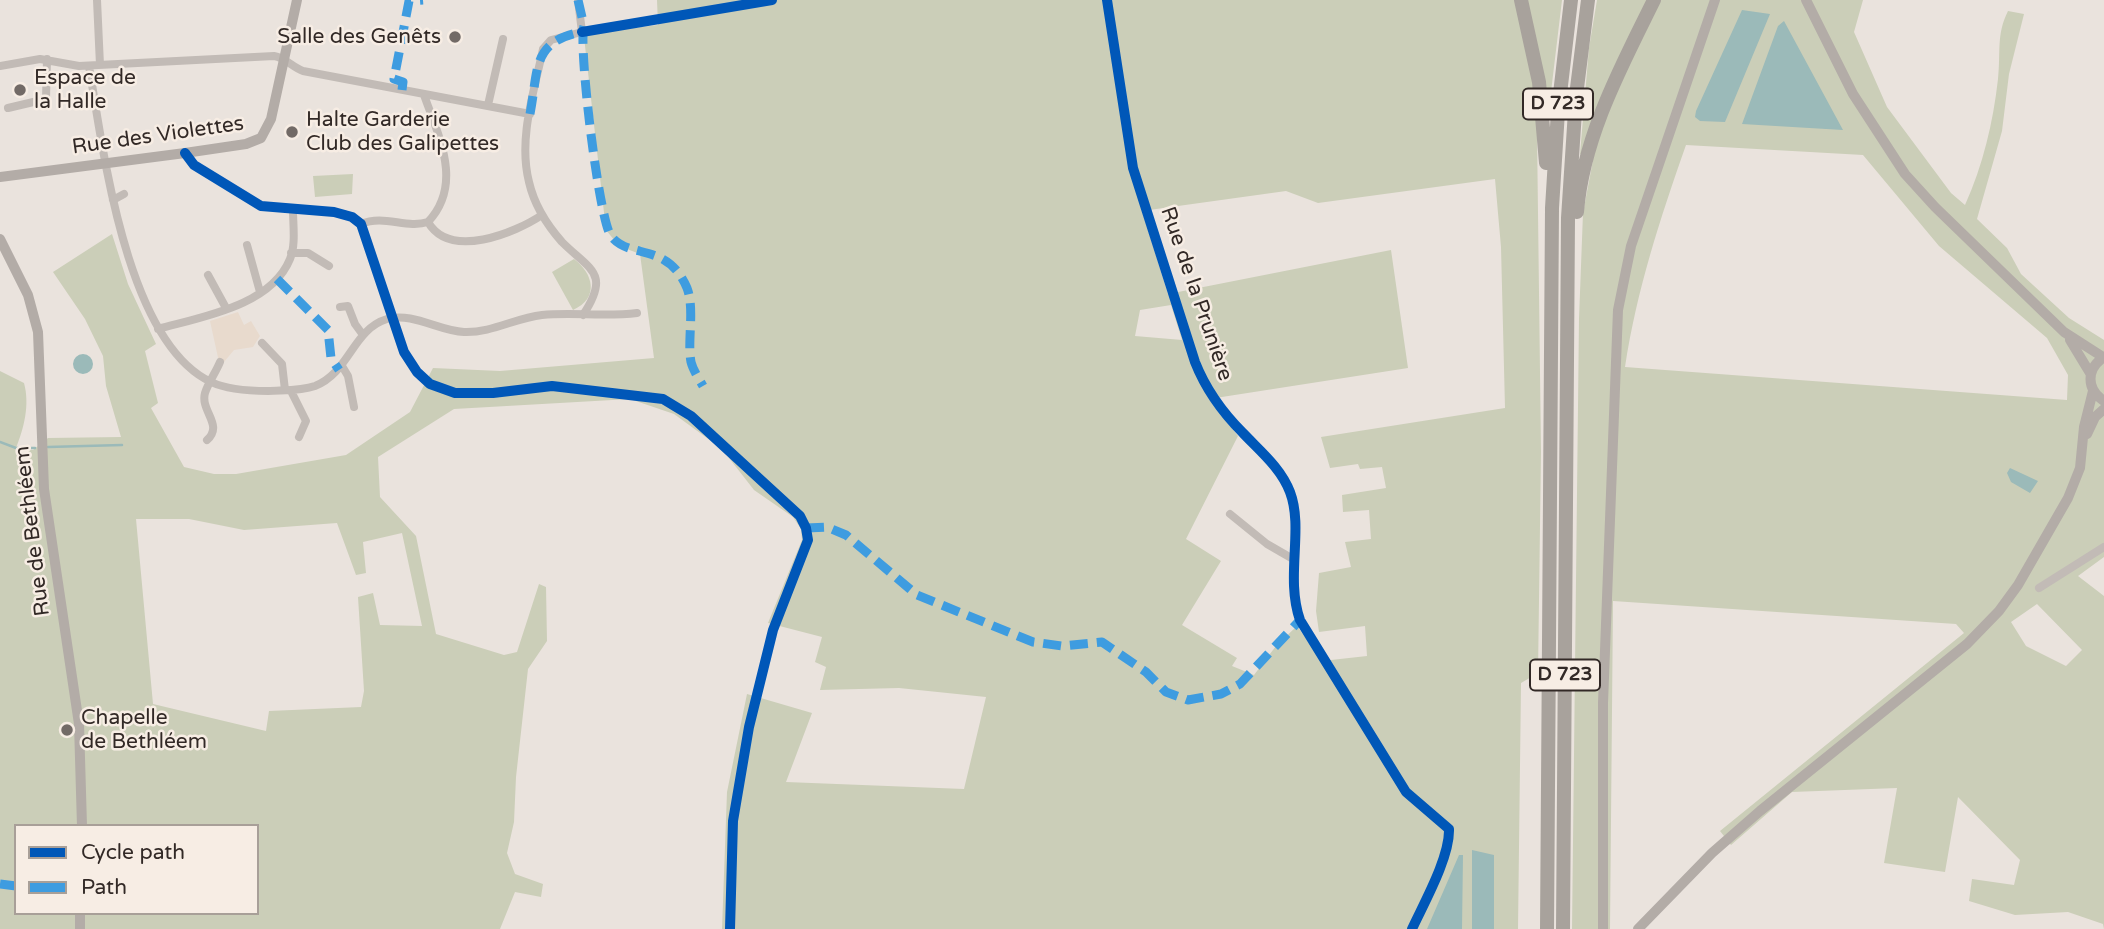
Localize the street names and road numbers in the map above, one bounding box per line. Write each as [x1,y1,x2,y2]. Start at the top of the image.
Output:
road number: D 723 [1523,88,1593,120]
street label: Rue des Violettes [71,111,245,161]
street label: Rue de la Prunière [1154,204,1238,384]
street label: Rue de Bethléem [10,445,56,617]
road number: D 723 [1530,660,1600,690]

